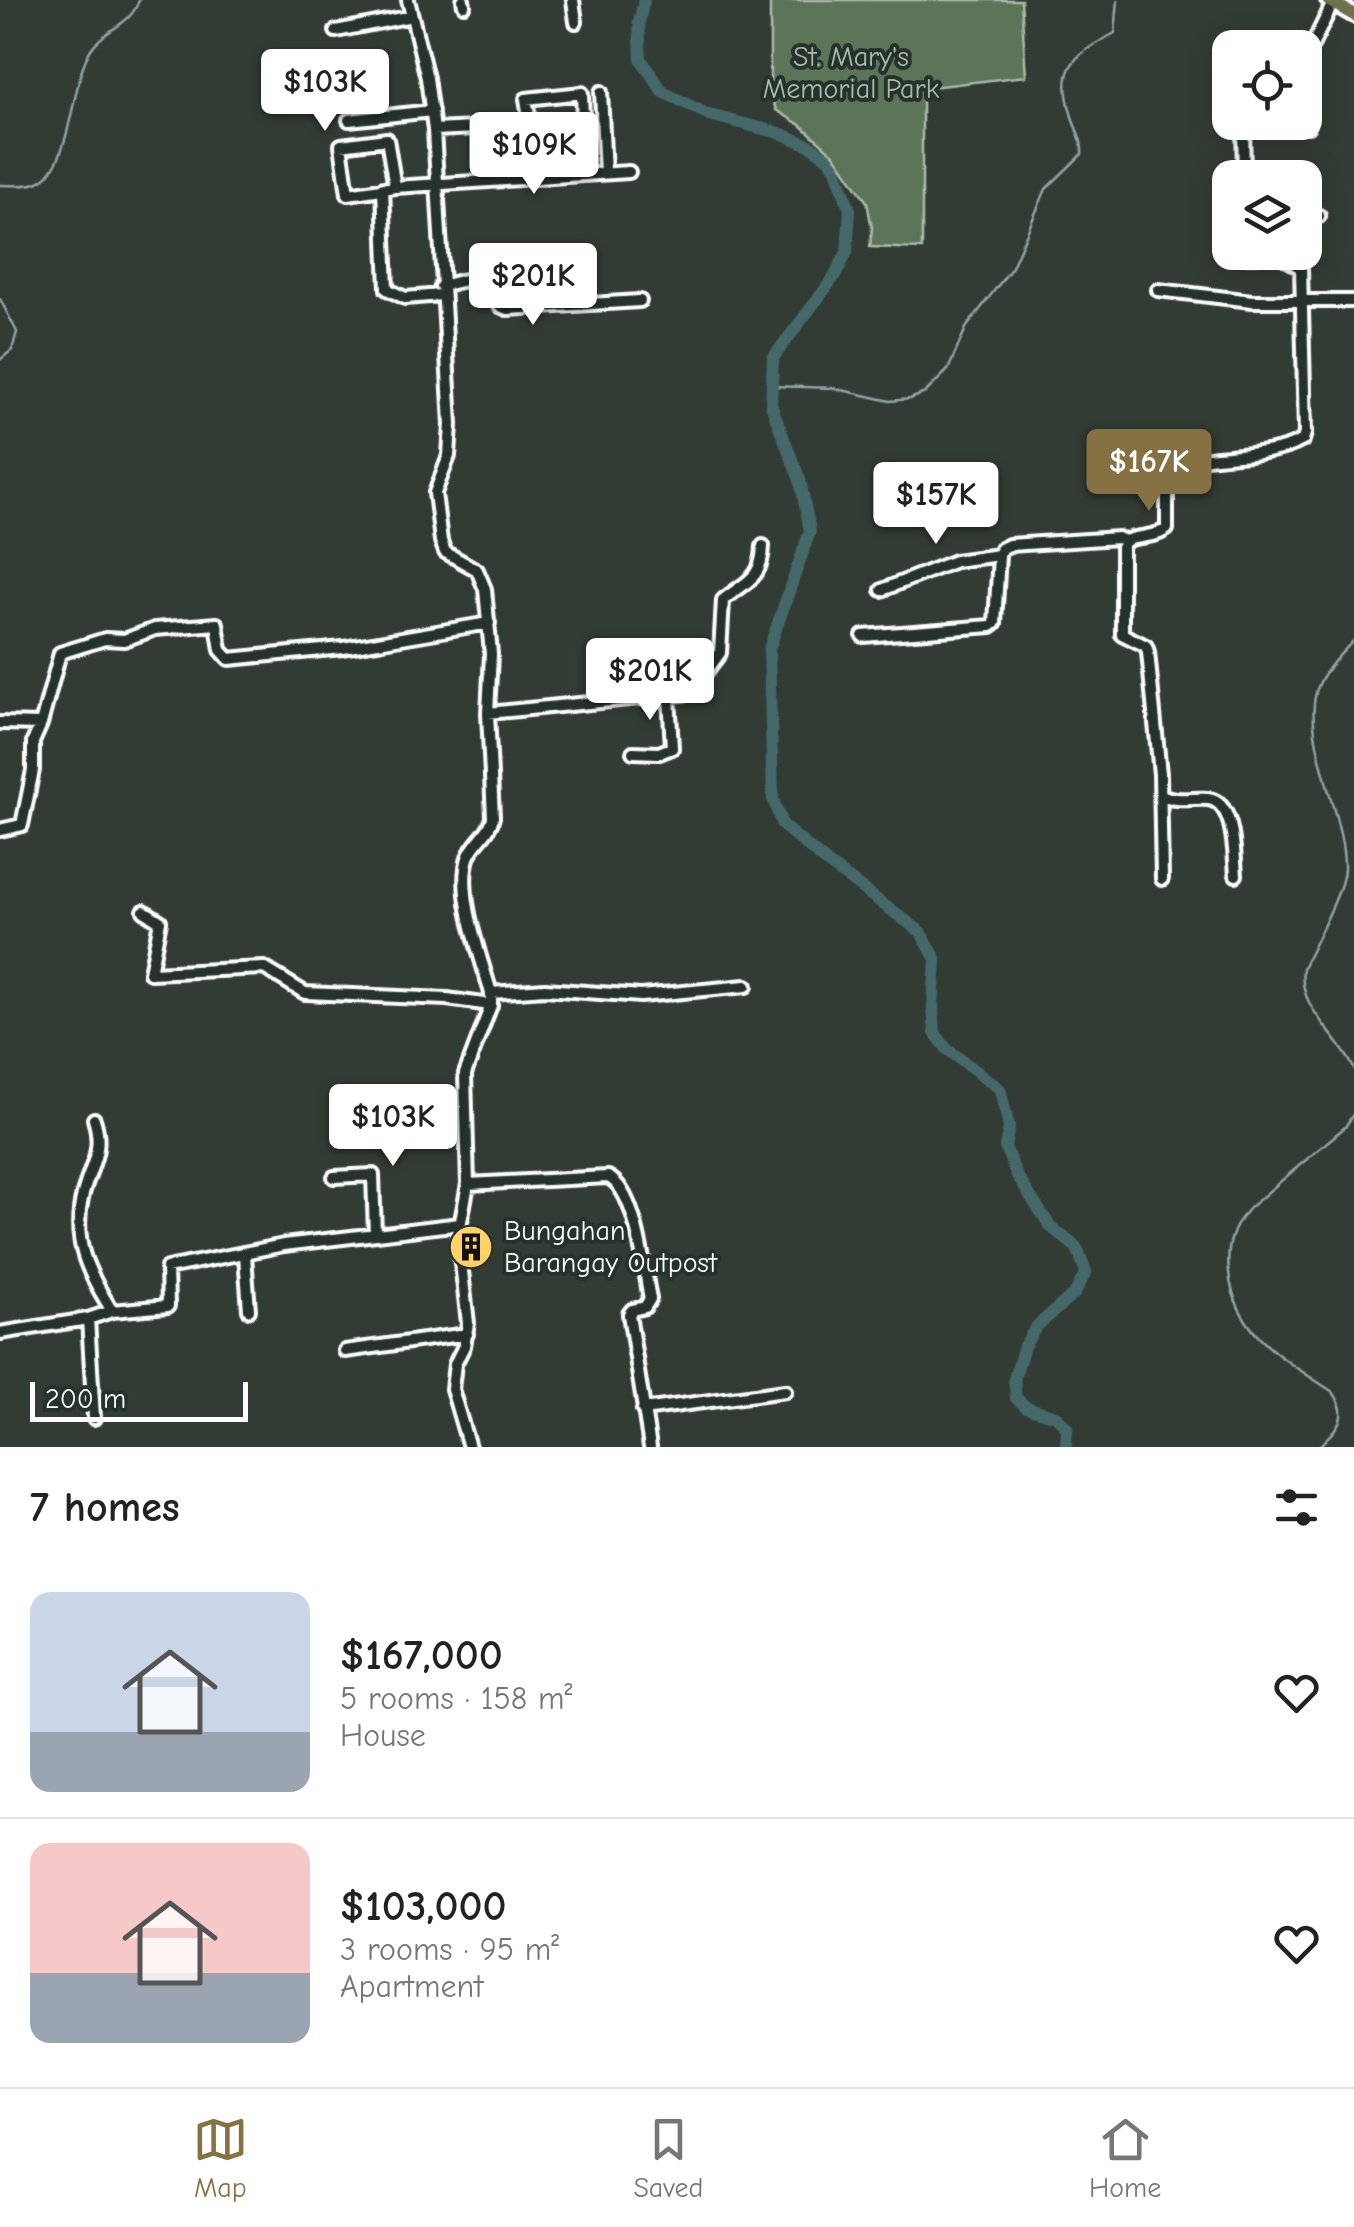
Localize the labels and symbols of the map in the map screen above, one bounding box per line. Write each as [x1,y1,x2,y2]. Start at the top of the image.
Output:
park label: St. Mary's Memorial Park [763,41,940,105]
pin: $103K [255,49,395,134]
pin: $109K [464,112,604,197]
pin: $201K [463,243,603,328]
pin: $167K [1079,429,1219,514]
pin: $157K [866,462,1006,547]
pin: $201K [580,638,720,723]
pin: $103K [323,1084,463,1169]
place label: Bungahan Barangay Outpost [504,1215,718,1279]
building icon: Bungahan Barangay Outpost [448,1224,494,1270]
scale bar [30,1377,248,1422]

